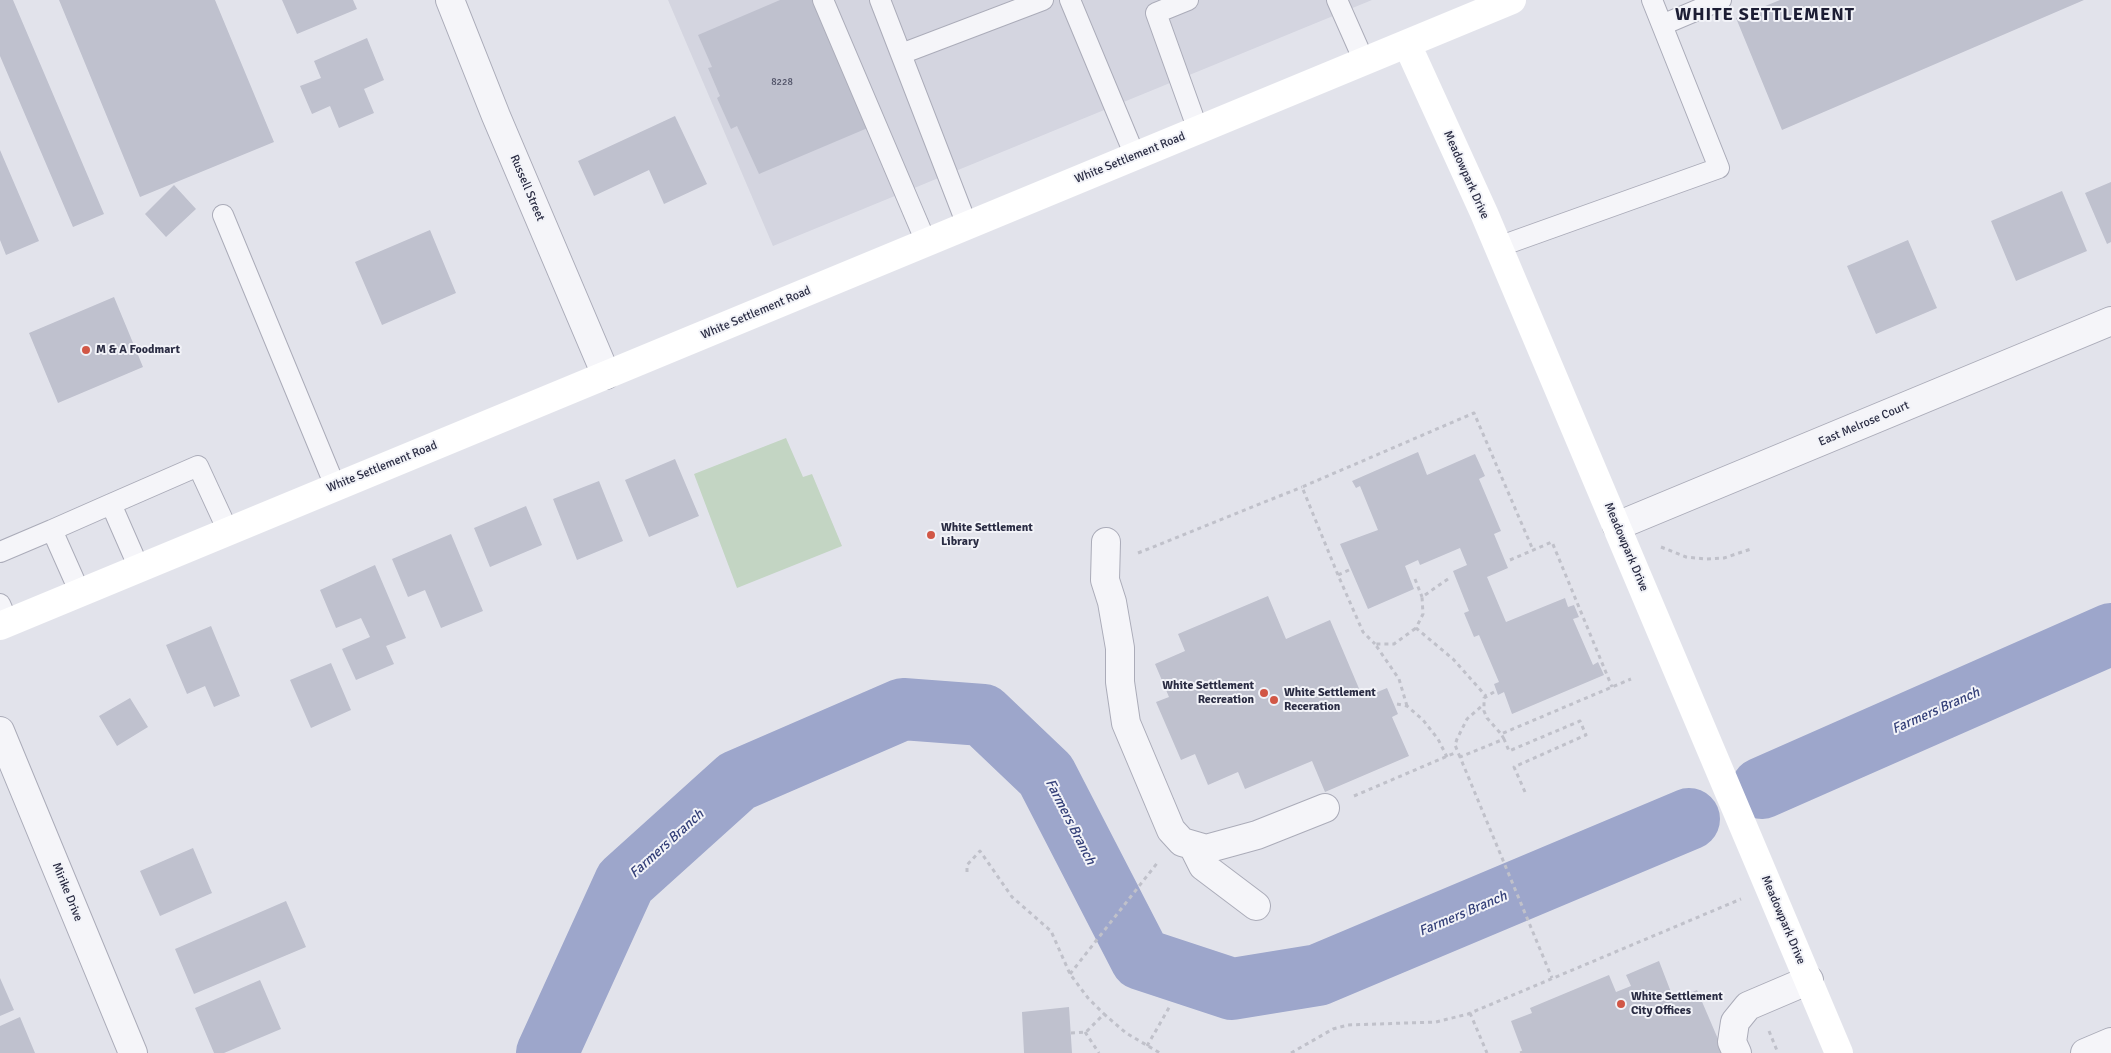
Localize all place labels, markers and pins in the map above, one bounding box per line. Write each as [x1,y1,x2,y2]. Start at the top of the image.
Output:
place label: M & A Foodmart [96,343,180,357]
marker: M & A Foodmart [80,344,92,356]
place label: White Settlement Library [941,521,1033,549]
marker: White Settlement Library [925,529,937,541]
place label: White Settlement Recreation [1162,679,1254,707]
place label: White Settlement Receration [1284,686,1376,714]
marker: White Settlement Recreation [1258,687,1270,699]
marker: White Settlement Receration [1268,694,1280,706]
place label: White Settlement City Offices [1631,990,1723,1018]
marker: White Settlement City Offices [1615,998,1627,1010]

